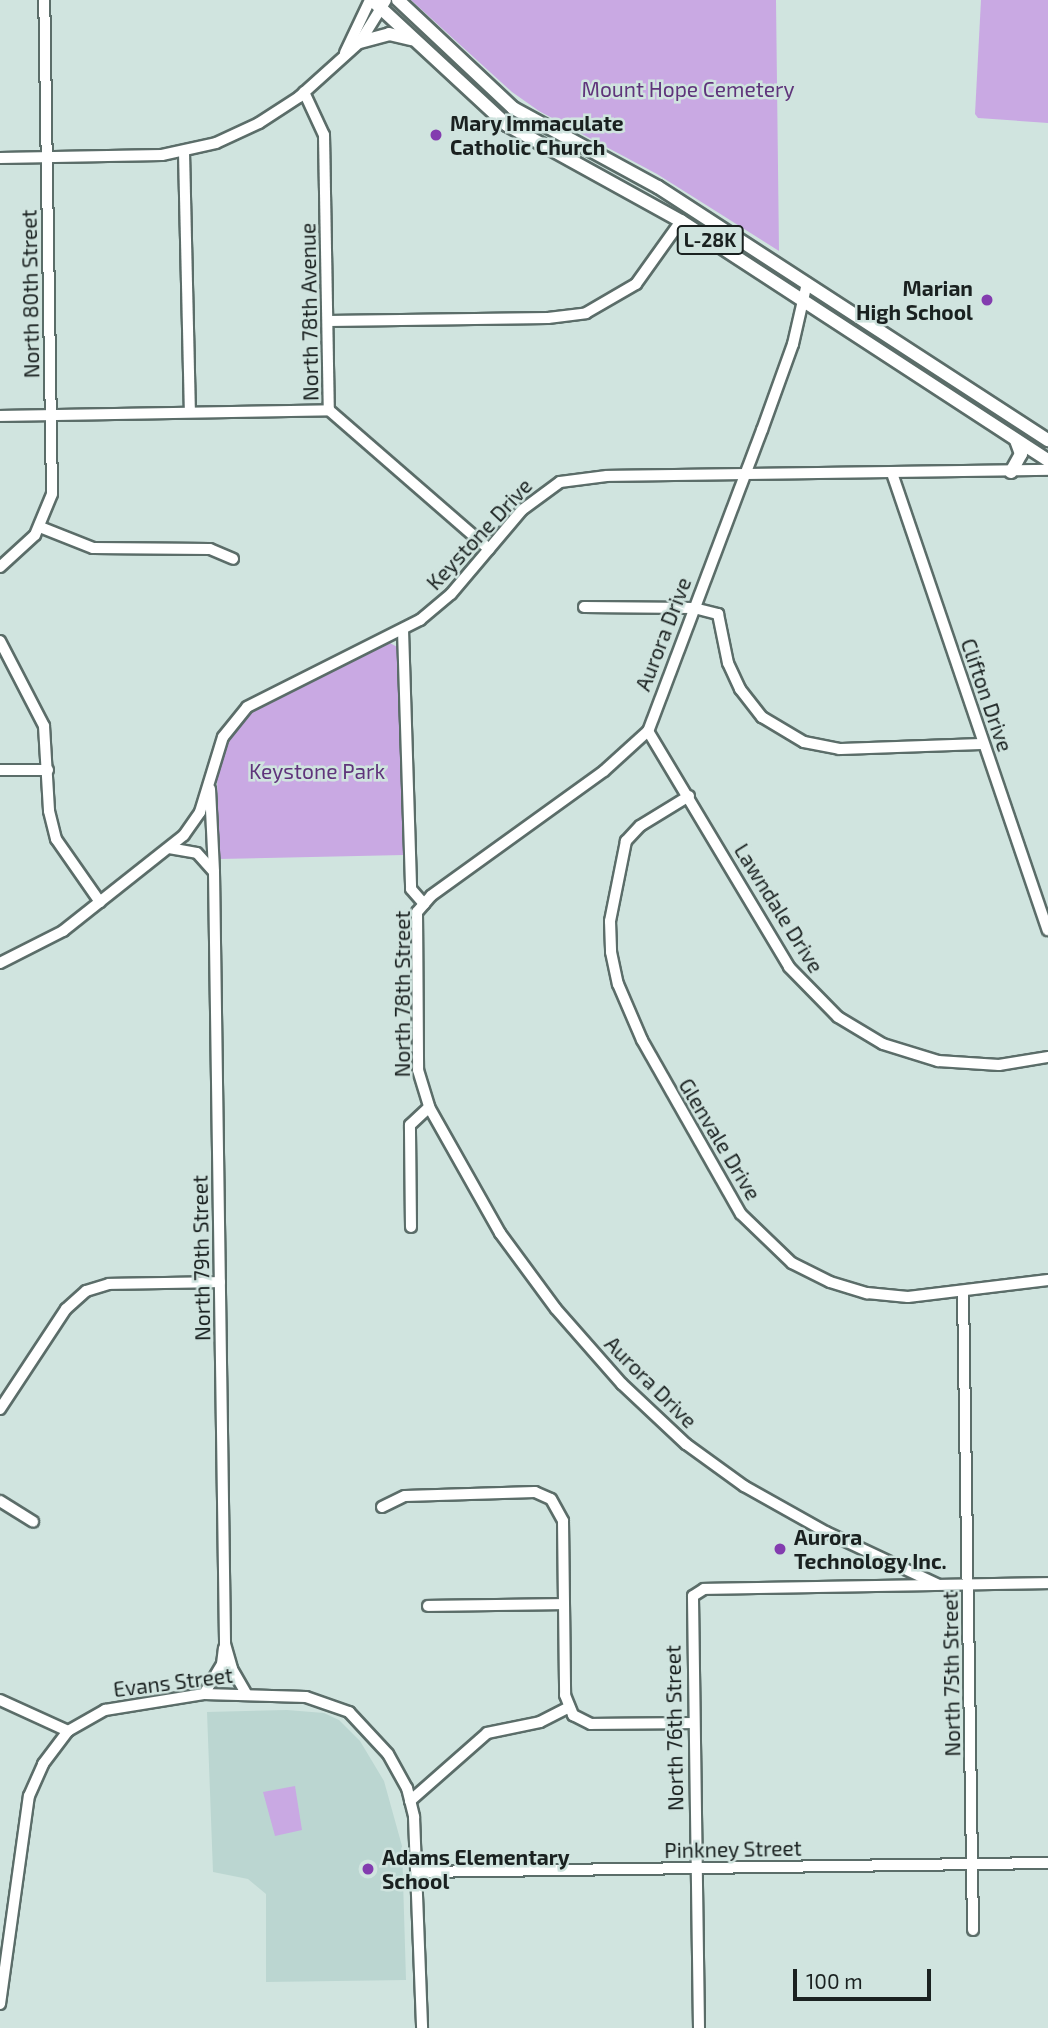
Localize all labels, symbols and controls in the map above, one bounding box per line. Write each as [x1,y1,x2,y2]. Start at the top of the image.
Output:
park label: Mount Hope Cemetery [581,76,795,102]
place label: Mary Immaculate Catholic Church [450,110,624,160]
marker: Mary Immaculate Catholic Church [428,127,444,143]
street label: North 80th Street [16,209,44,379]
street label: North 78th Avenue [295,222,323,402]
road number: L-28K [675,224,745,256]
place label: Marian High School [856,275,973,325]
marker: Marian High School [979,292,995,308]
street label: Keystone Drive [421,473,537,595]
street label: Aurora Drive [630,574,696,694]
street label: Clifton Drive [956,635,1018,755]
park label: Keystone Park [249,758,385,784]
street label: Lawndale Drive [729,839,829,977]
street label: North 78th Street [389,911,415,1077]
street label: Glenvale Drive [674,1074,766,1204]
street label: North 79th Street [187,1175,215,1341]
street label: Aurora Drive [600,1331,702,1433]
place label: Aurora Technology Inc. [794,1524,947,1574]
marker: Aurora Technology Inc. [772,1541,788,1557]
street label: North 75th Street [937,1591,965,1757]
street label: North 76th Street [660,1645,688,1811]
street label: Evans Street [112,1662,234,1702]
street label: Pinkney Street [664,1835,802,1863]
place label: Adams Elementary School [382,1844,570,1894]
marker: Adams Elementary School [360,1861,376,1877]
scale bar [796,1954,934,1998]
text: 100 m [806,1968,863,1993]

